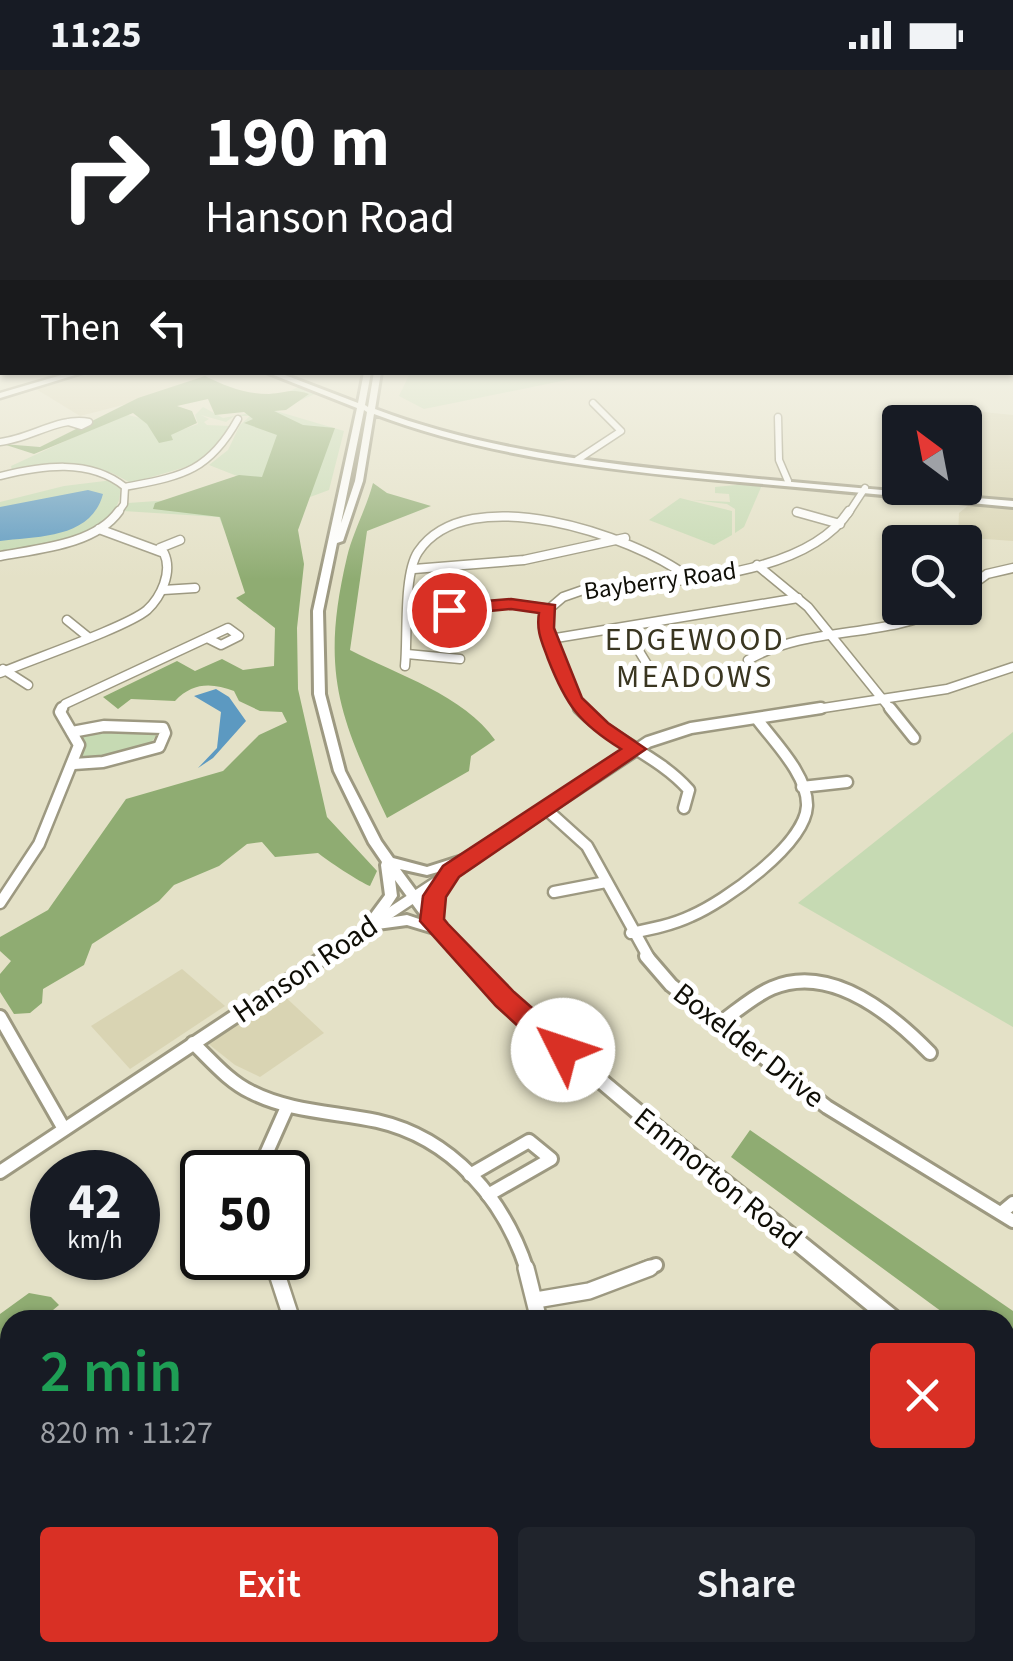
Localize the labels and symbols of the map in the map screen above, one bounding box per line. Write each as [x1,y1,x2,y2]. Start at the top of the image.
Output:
north arrow [882,405,982,505]
street label: Bayberry Road [582,552,739,609]
pin [407,568,492,653]
district label: EDGEWOOD MEADOWS [605,617,785,700]
street label: Hanson Road [224,905,386,1034]
street label: Boxelder Drive [664,973,834,1118]
position arrow [511,998,615,1102]
street label: Emmorton Road [624,1097,811,1260]
speed limit sign: 50 [180,1150,310,1280]

